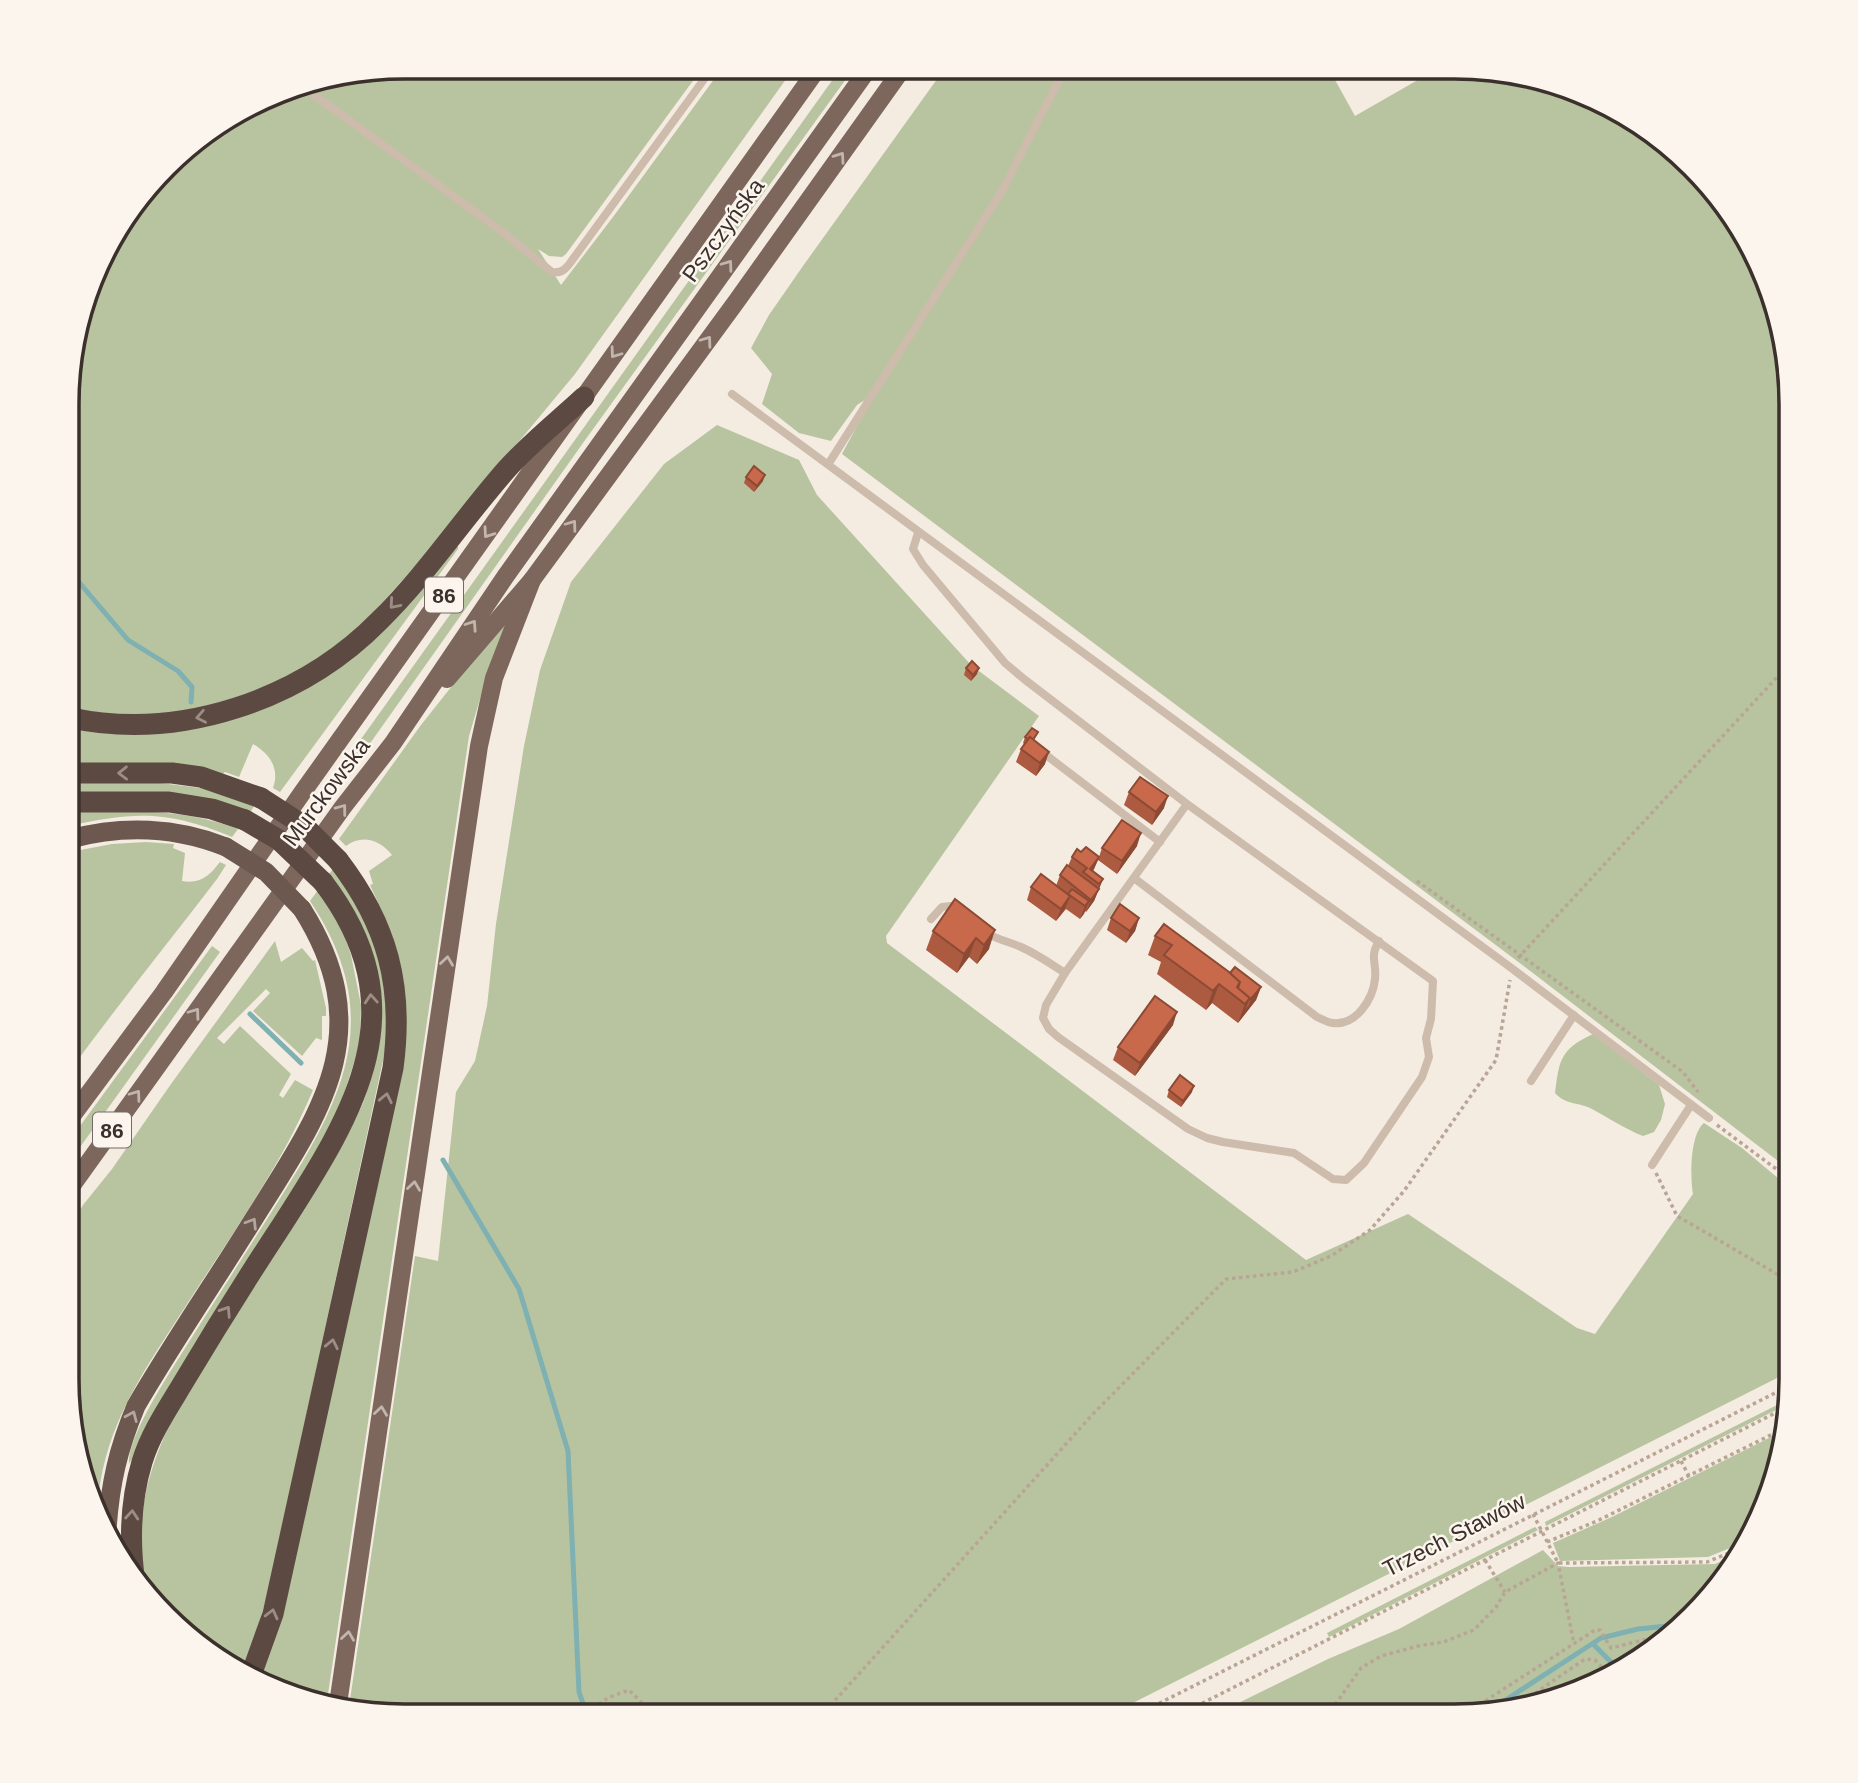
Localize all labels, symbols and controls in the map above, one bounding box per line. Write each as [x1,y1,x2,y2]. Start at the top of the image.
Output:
one-way arrow [832,152,844,165]
street label: Pszczyńska [677,173,769,287]
one-way arrow [720,260,732,273]
one-way arrow [699,337,711,349]
one-way arrow [611,345,623,358]
one-way arrow [564,520,577,532]
one-way arrow [484,525,496,538]
road number: 86 [425,578,463,612]
one-way arrow [390,596,402,609]
one-way arrow [464,620,477,633]
one-way arrow [195,709,207,724]
street label: Murckowska [277,733,375,851]
one-way arrow [117,765,128,780]
one-way arrow [334,804,347,817]
one-way arrow [439,955,454,967]
one-way arrow [364,993,379,1004]
one-way arrow [187,1008,199,1021]
one-way arrow [128,1090,140,1103]
one-way arrow [378,1092,392,1104]
road number: 86 [93,1112,131,1148]
one-way arrow [406,1180,421,1192]
one-way arrow [243,1218,256,1231]
one-way arrow [218,1305,231,1318]
one-way arrow [324,1338,338,1350]
one-way arrow [373,1405,388,1417]
one-way arrow [123,1411,137,1423]
street label: Trzech Stawów [1378,1488,1530,1582]
one-way arrow [125,1509,140,1521]
one-way arrow [264,1608,278,1620]
one-way arrow [340,1631,355,1642]

